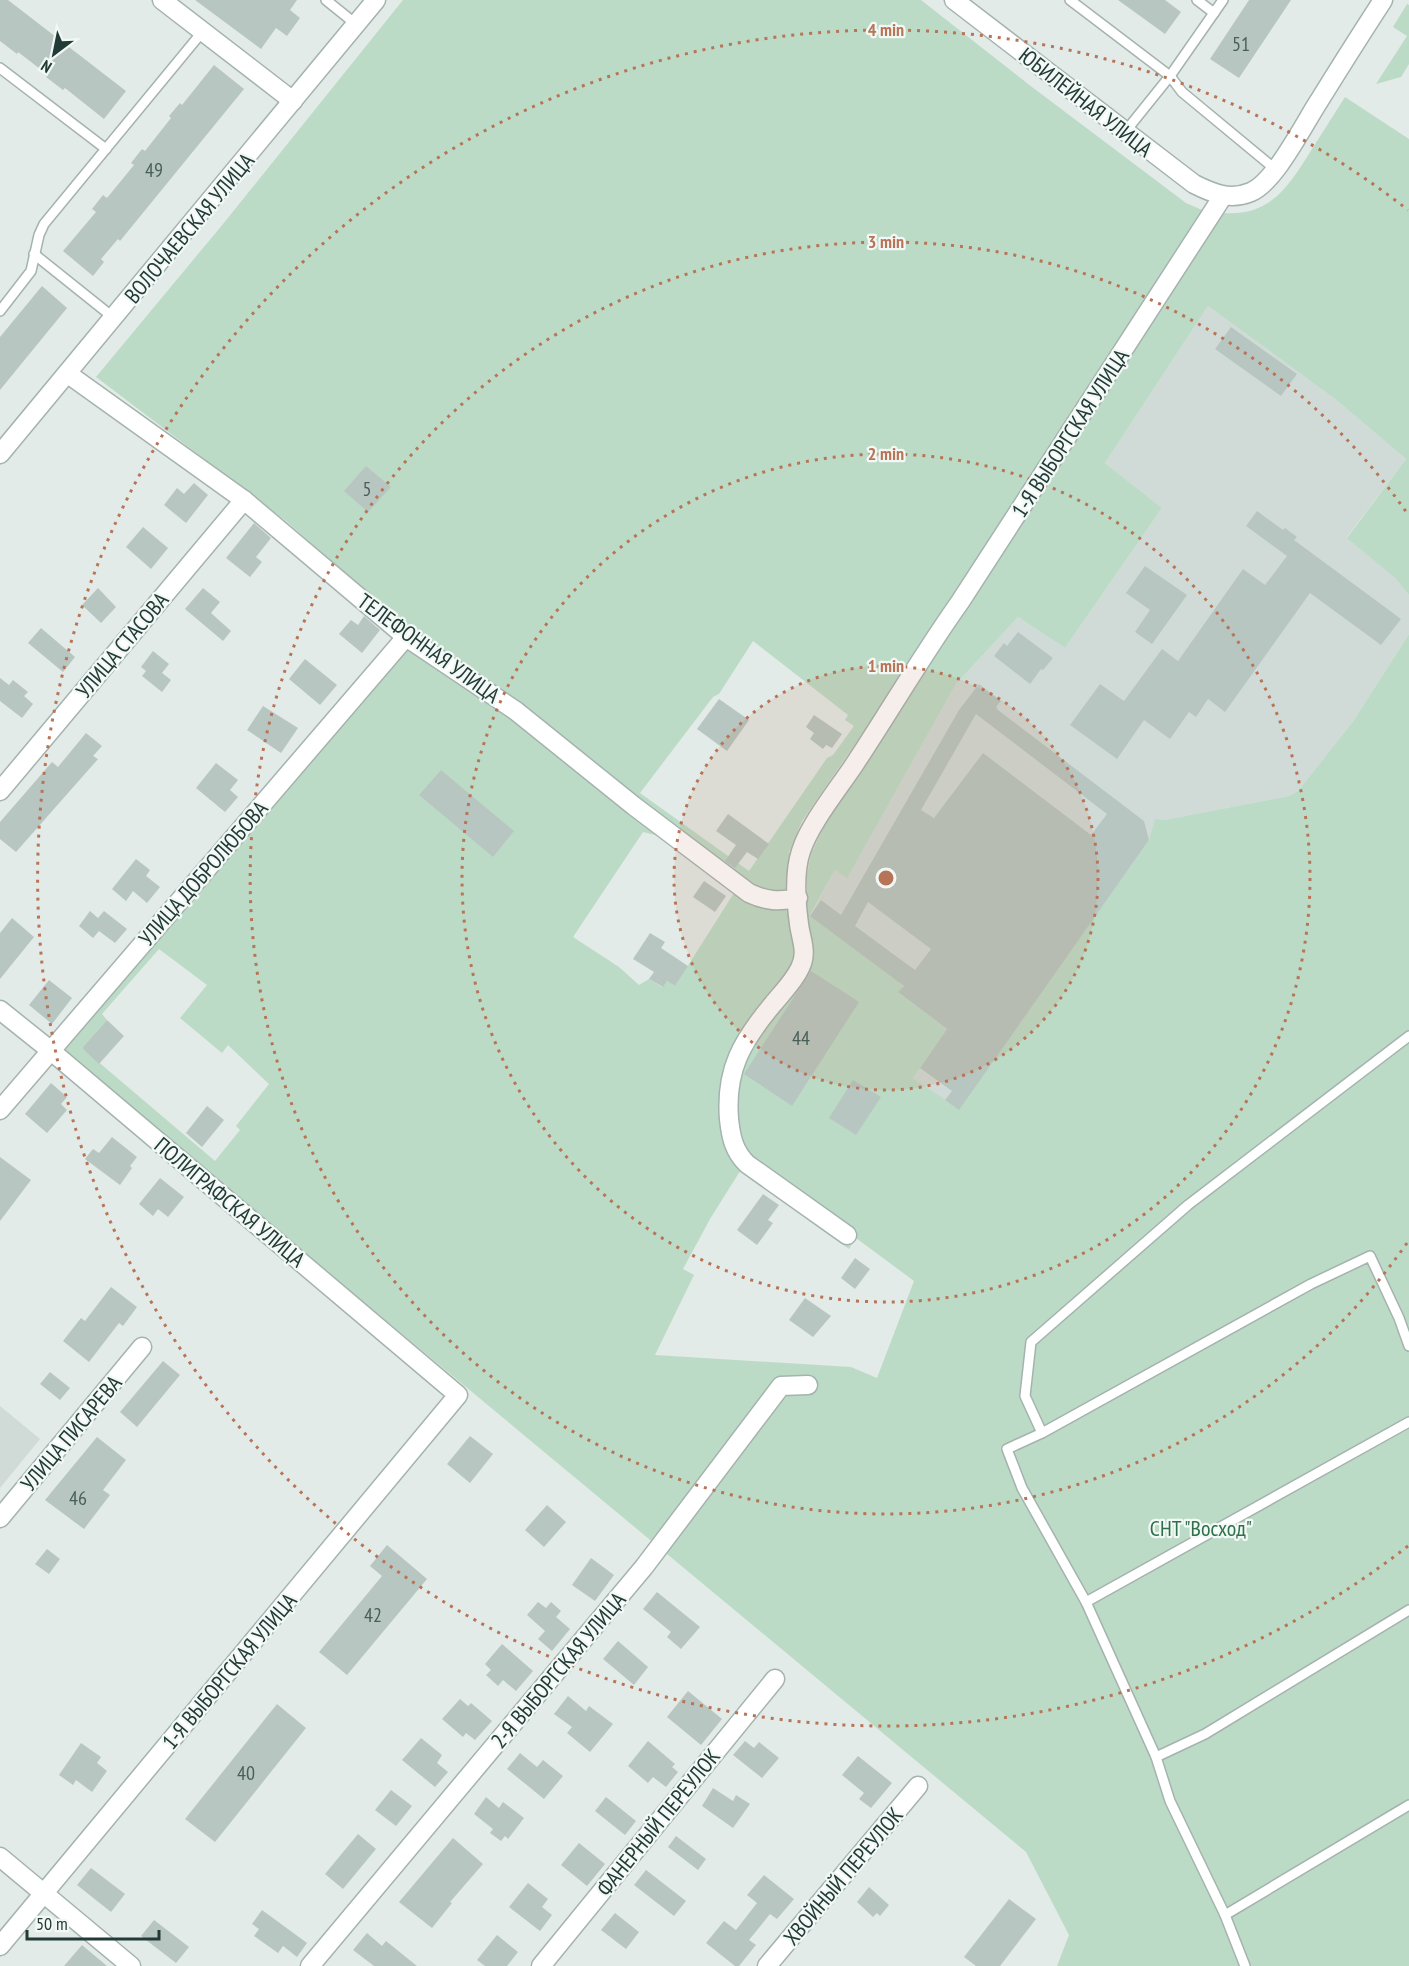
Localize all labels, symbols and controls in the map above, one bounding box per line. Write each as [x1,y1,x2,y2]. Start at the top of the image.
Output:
text: 4 min [868,18,904,41]
north arrow [24,24,84,84]
house number: 51 [1232,31,1250,57]
street label: ЮБИЛЕЙНАЯ УЛИЦА [1014,41,1159,163]
text: N [37,56,55,77]
street label: ВОЛОЧАЕВСКАЯ УЛИЦА [118,147,260,309]
house number: 49 [145,157,163,183]
text: 3 min [868,230,904,253]
street label: 1-Я ВЫБОРГСКАЯ УЛИЦА [1005,343,1135,523]
text: 2 min [868,442,904,465]
house number: 5 [363,476,372,502]
street label: УЛИЦА СТАСОВА [70,586,175,704]
street label: ТЕЛЕФОННАЯ УЛИЦА [352,587,506,709]
text: 1 min [868,654,904,677]
street label: УЛИЦА ДОБРОЛЮБОВА [132,794,274,951]
centre of rings [876,868,896,888]
house number: 44 [792,1025,810,1051]
street label: ПОЛИГРАФСКАЯ УЛИЦА [149,1131,311,1274]
street label: УЛИЦА ПИСАРЕВА [14,1369,128,1497]
house number: 46 [69,1485,87,1511]
park label: СНТ "Восход" [1150,1514,1252,1542]
street label: 2-Я ВЫБОРГСКАЯ УЛИЦА [485,1586,632,1754]
street label: 1-Я ВЫБОРГСКАЯ УЛИЦА [156,1587,303,1755]
house number: 42 [364,1602,382,1628]
street label: ФАНЕРНЫЙ ПЕРЕУЛОК [590,1743,726,1901]
house number: 40 [237,1760,255,1786]
street label: ХВОЙНЫЙ ПЕРЕУЛОК [777,1801,909,1951]
scale bar [27,1903,159,1941]
text: 50 m [36,1912,68,1935]

